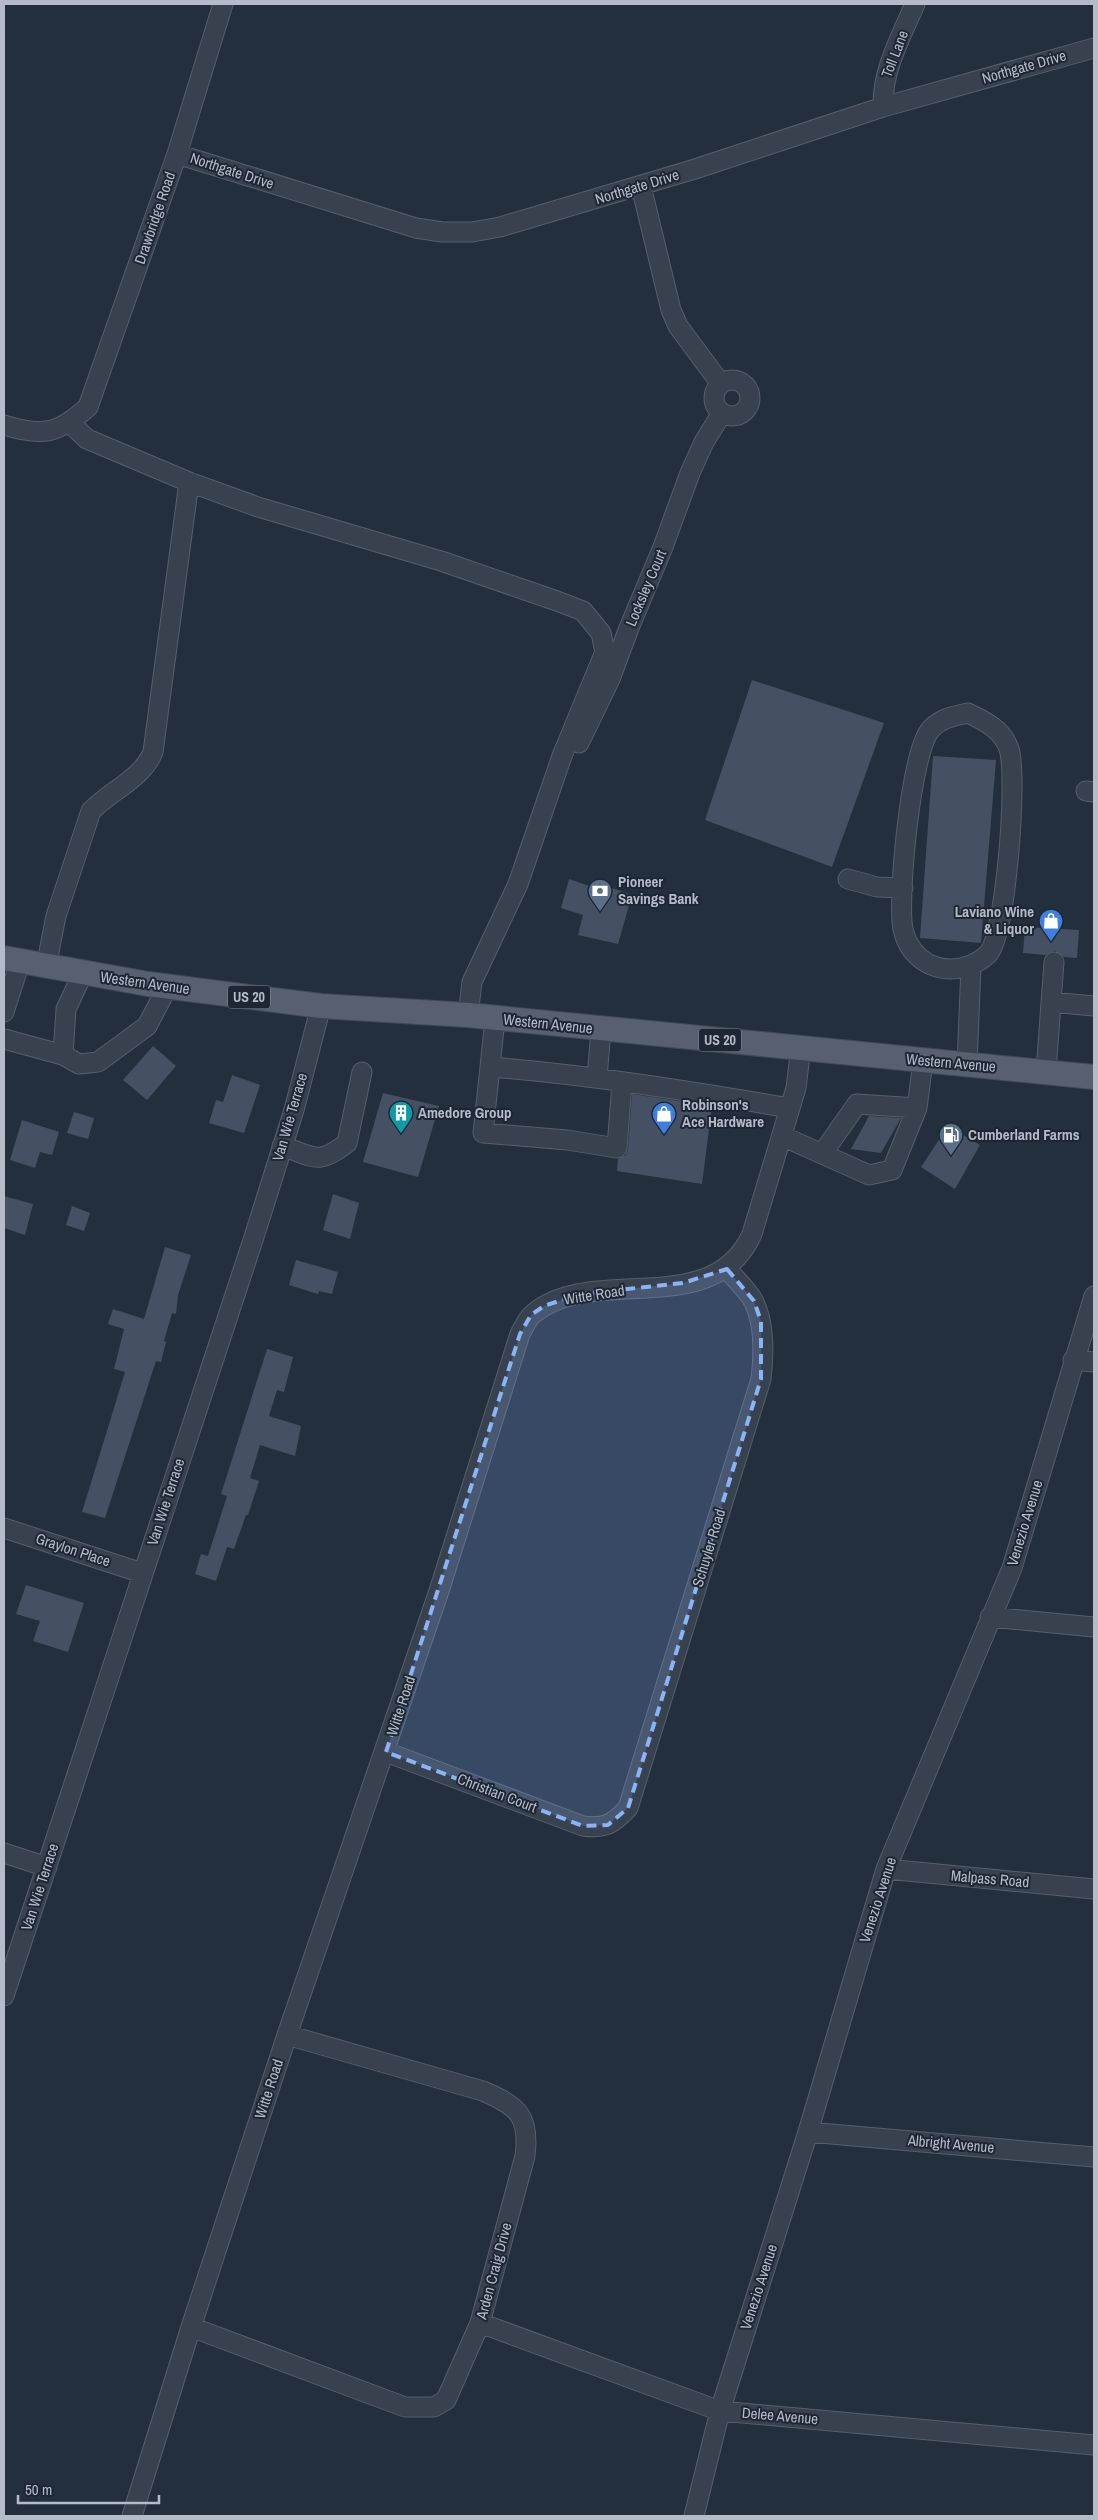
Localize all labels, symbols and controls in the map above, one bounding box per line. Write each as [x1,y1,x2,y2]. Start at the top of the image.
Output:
street label: Toll Lane [876,27,913,81]
street label: Northgate Drive [979,44,1069,89]
street label: Northgate Drive [188,147,277,194]
street label: Northgate Drive [592,164,682,209]
street label: Drawbridge Road [129,169,180,267]
street label: Locksley Court [620,546,671,629]
place label: Pioneer Savings Bank [618,871,699,909]
bank icon: Pioneer Savings Bank [587,878,613,912]
place label: Laviano Wine & Liquor [955,901,1034,939]
shop icon: Laviano Wine & Liquor [1038,908,1064,942]
street label: Western Avenue [99,966,191,999]
road number: US 20 [228,986,270,1009]
street label: Western Avenue [502,1008,594,1039]
road number: US 20 [699,1028,741,1052]
street label: Western Avenue [905,1048,997,1077]
street label: Van Wie Terrace [267,1070,312,1163]
place label: Robinson's Ace Hardware [682,1094,764,1132]
building icon: Amedore Group [388,1100,414,1134]
shop icon: Robinson's Ace Hardware [651,1101,677,1135]
place label: Amedore Group [418,1102,512,1123]
fuel station icon: Cumberland Farms [938,1122,964,1156]
place label: Cumberland Farms [968,1124,1080,1145]
street label: Witte Road [562,1279,626,1310]
street label: Van Wie Terrace [142,1455,190,1548]
street label: Venezio Avenue [1002,1477,1048,1568]
street label: Schuyler Road [687,1506,730,1589]
street label: Graylon Place [33,1528,113,1571]
street label: Witte Road [381,1673,420,1738]
street label: Christian Court [454,1768,540,1817]
street label: Van Wie Terrace [16,1840,64,1933]
street label: Venezio Avenue [854,1854,901,1945]
street label: Malpass Road [950,1865,1030,1892]
street label: Witte Road [249,2056,288,2121]
street label: Albright Avenue [906,2129,995,2158]
street label: Arden Craig Drive [470,2220,517,2322]
street label: Venezio Avenue [735,2241,782,2332]
street label: Delee Avenue [741,2402,819,2429]
scale bar [18,2472,159,2504]
text: 50 m [25,2479,52,2500]

